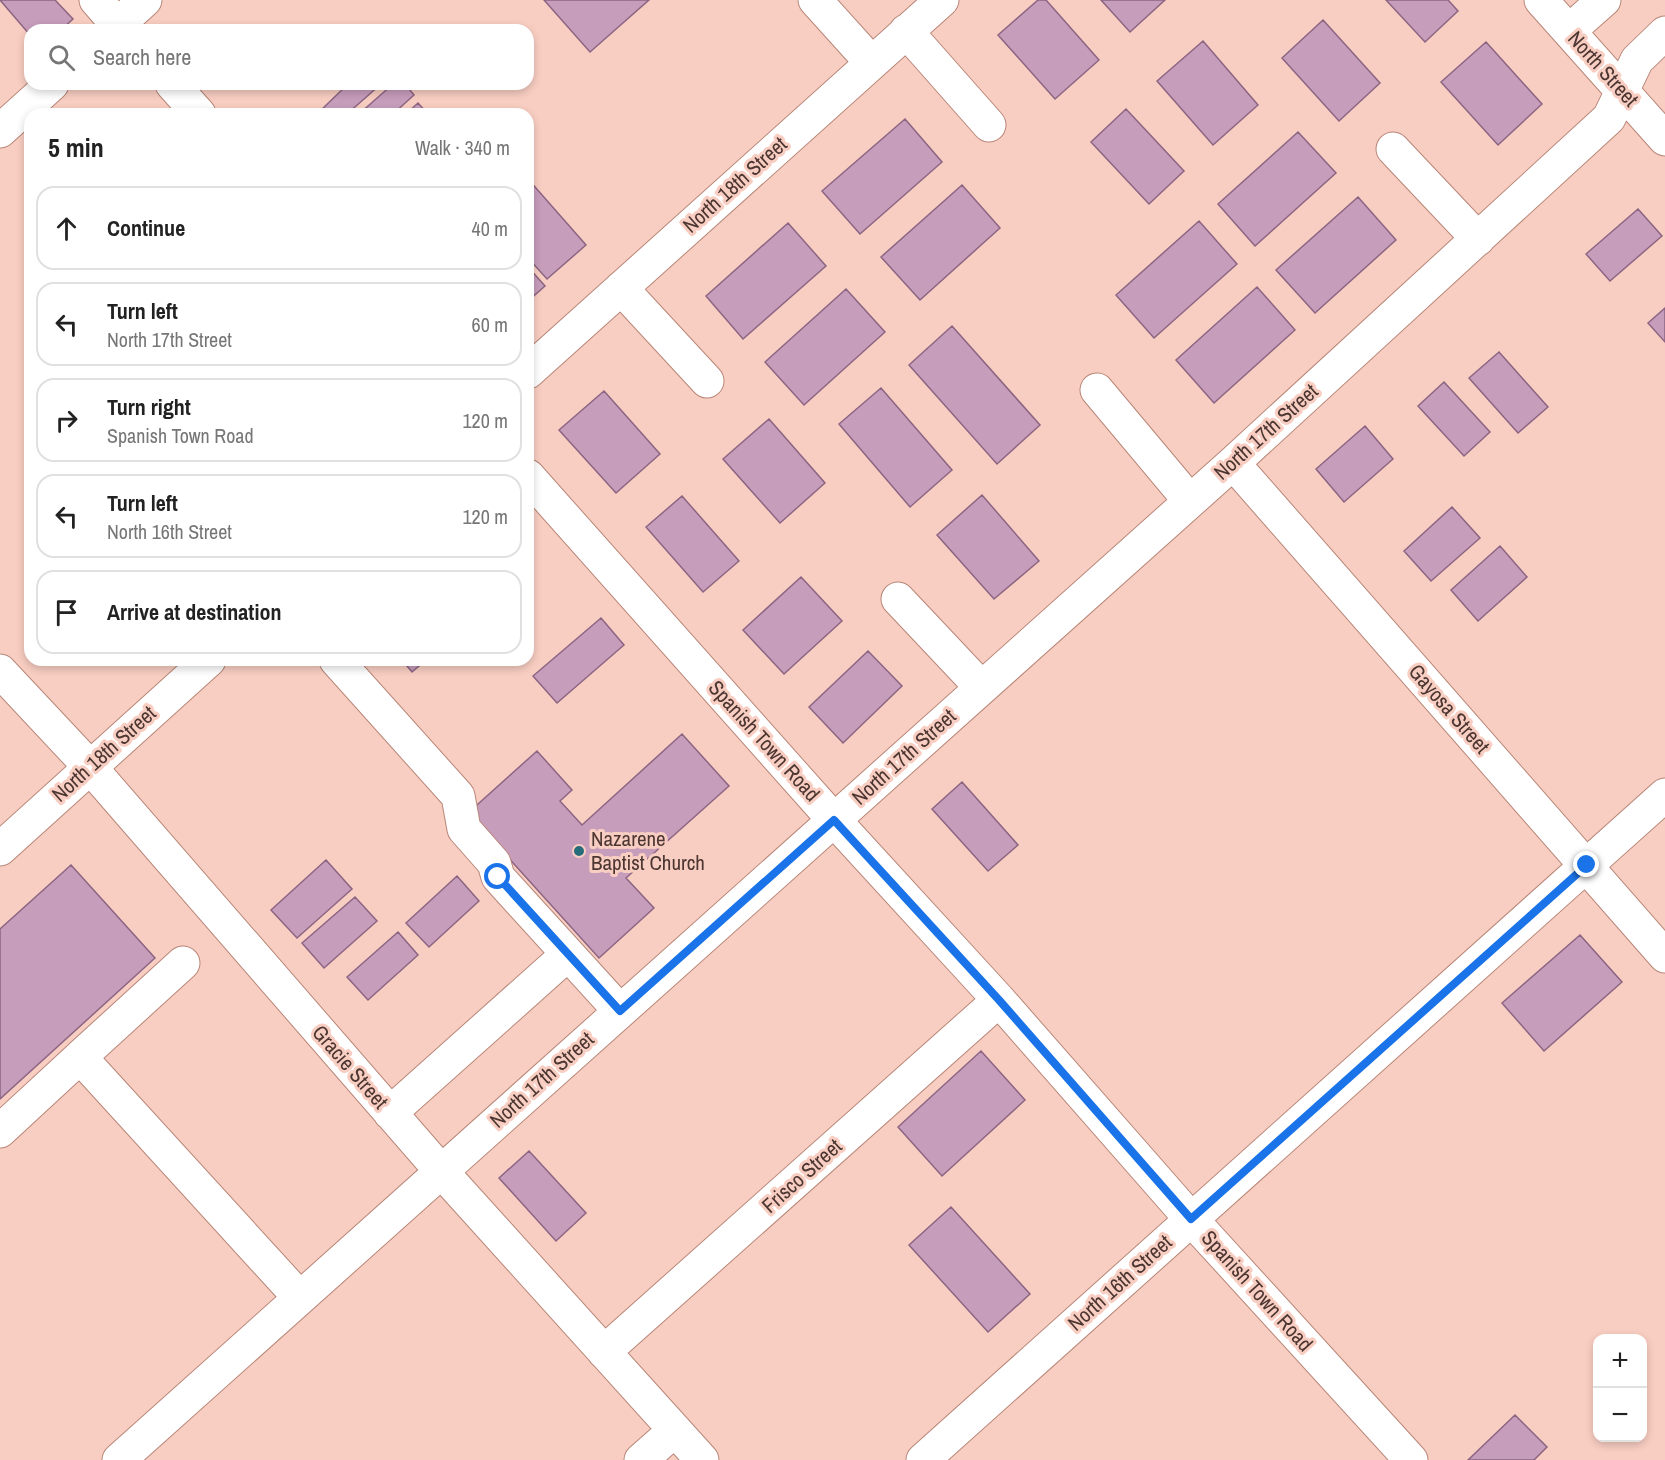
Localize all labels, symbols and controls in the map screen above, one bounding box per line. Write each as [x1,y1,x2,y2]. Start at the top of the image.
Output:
search box [24,24,534,90]
street label: North Street [1562,24,1645,113]
icon: search [45,41,78,74]
text: Search here [93,42,191,72]
text: 5 min [48,130,104,165]
street label: North 18th Street [676,130,793,239]
text: Walk · 340 m [415,134,510,161]
icon: ahead [50,212,83,245]
text: Continue [107,213,185,243]
text: 40 m [472,215,508,242]
text: Turn left [107,296,178,326]
icon: left [50,308,83,341]
text: 60 m [472,311,508,338]
text: North 17th Street [107,326,232,353]
street label: North 17th Street [1207,377,1324,486]
text: Turn right [107,392,191,422]
icon: right [50,404,83,437]
text: 120 m [462,407,508,434]
text: Spanish Town Road [107,422,254,449]
text: Turn left [107,488,178,518]
icon: left [50,500,83,533]
text: 120 m [462,503,508,530]
text: North 16th Street [107,518,232,545]
icon: arrive [50,596,83,629]
text: Arrive at destination [107,597,281,627]
street label: Gayosa Street [1402,658,1497,760]
street label: Spanish Town Road [702,674,827,808]
street label: North 18th Street [45,699,162,808]
street label: North 17th Street [845,702,962,811]
place label: Nazarene Baptist Church [591,824,705,877]
marker: Nazarene Baptist Church [572,844,586,858]
route end [1573,851,1599,877]
route start [484,863,510,889]
street label: Gracie Street [306,1019,395,1115]
street label: North 17th Street [483,1025,600,1134]
street label: Frisco Street [755,1132,848,1219]
street label: Spanish Town Road [1195,1224,1320,1358]
street label: North 16th Street [1061,1228,1178,1337]
map controls [1593,1334,1647,1442]
button: + [1593,1334,1647,1388]
button: − [1593,1388,1647,1442]

